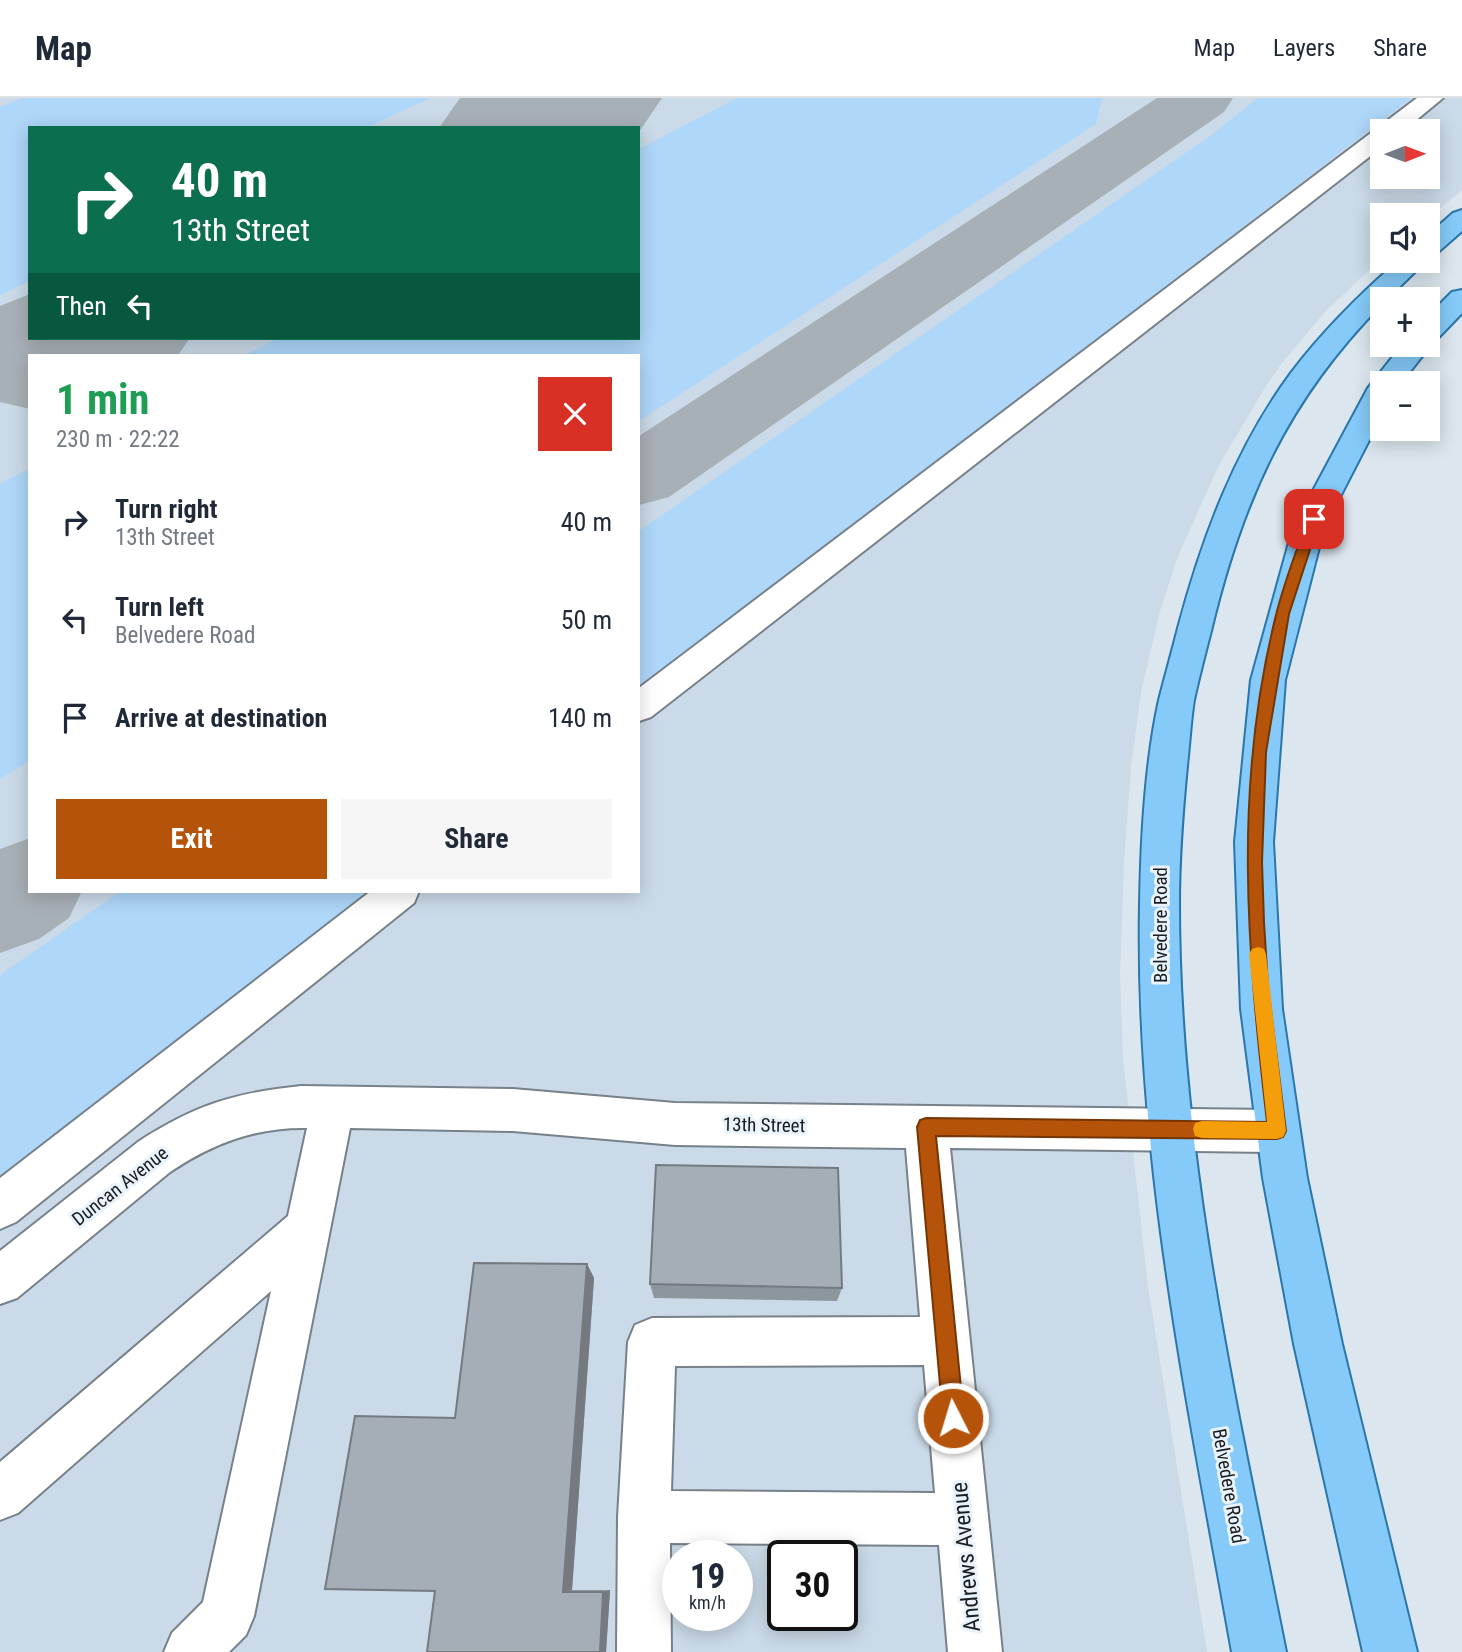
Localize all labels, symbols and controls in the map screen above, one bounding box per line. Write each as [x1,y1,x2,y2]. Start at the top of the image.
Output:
text: Map [35,29,92,68]
text: Map [1194,34,1235,62]
text: Layers [1273,34,1335,62]
text: Share [1373,34,1427,62]
north arrow [1370,119,1440,189]
map controls [1370,119,1440,441]
text: 40 m [171,152,268,209]
icon: right [56,154,147,245]
button: sound [1370,203,1440,273]
text: 13th Street [171,211,310,249]
icon: left [121,287,159,325]
button: + [1370,287,1440,357]
text: Then [56,291,107,321]
button: − [1370,371,1440,441]
text: 1 min [56,375,149,424]
button: close [538,377,612,451]
text: 230 m · 22:22 [56,426,180,453]
pin [1284,489,1344,549]
text: Turn right [115,494,217,524]
icon: arrive [1295,500,1333,538]
icon: right [56,503,94,541]
text: 40 m [561,507,612,537]
text: 13th Street [115,524,215,551]
text: Turn left [115,592,204,622]
icon: left [56,601,94,639]
text: 50 m [561,605,612,635]
text: Belvedere Road [115,622,255,649]
icon: arrive [56,699,94,737]
text: Arrive at destination [115,703,327,733]
text: 140 m [548,703,612,733]
button: Exit [56,799,327,879]
button: Share [341,799,612,879]
street label: Belvedere Road [1149,867,1172,983]
street label: 13th Street [723,1113,805,1137]
street label: Duncan Avenue [67,1141,173,1231]
position arrow [916,1381,990,1455]
street label: Belvedere Road [1208,1427,1250,1545]
street label: Andrews Avenue [946,1481,986,1633]
speed limit sign: 30 [767,1540,858,1631]
text: 19 [690,1556,725,1597]
text: km/h [689,1592,726,1613]

